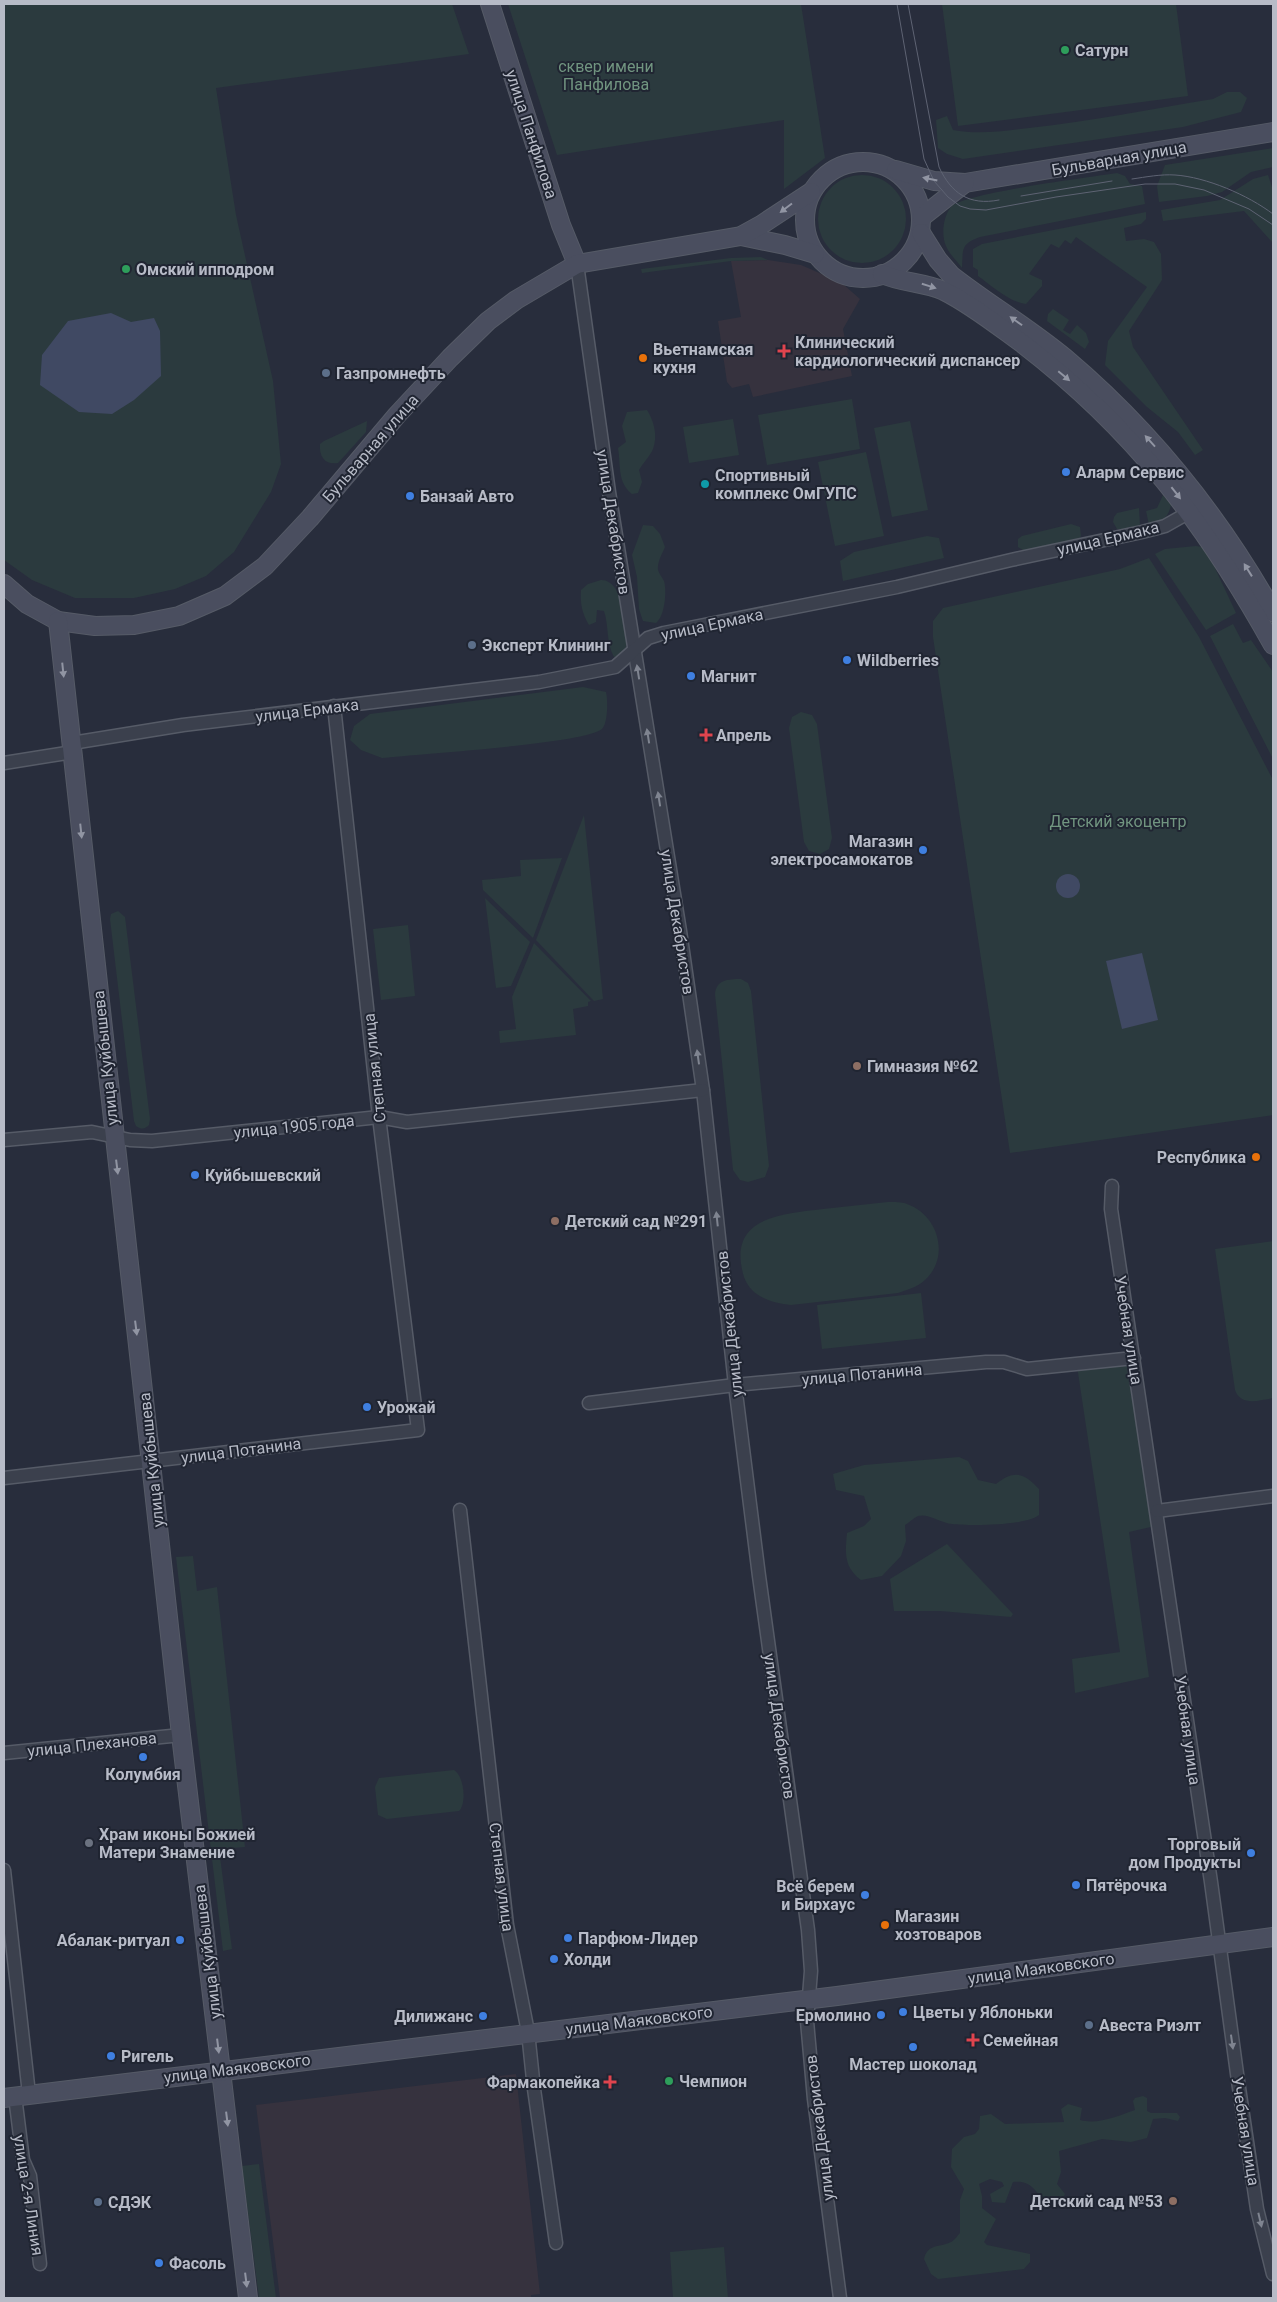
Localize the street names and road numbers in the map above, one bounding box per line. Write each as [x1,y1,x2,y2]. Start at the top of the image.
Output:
street label: улица Панфилова [502,67,561,201]
street label: Бульварная улица [1050,137,1188,180]
street label: Бульварная улица [318,391,422,506]
street label: улица Декабристов [593,448,634,596]
street label: улица Ермака [1055,518,1161,559]
street label: улица Ермака [659,604,765,645]
street label: улица Ермака [254,695,360,726]
street label: улица Декабристов [657,848,698,996]
street label: улица Куйбышева [89,990,122,1126]
street label: Степная улица [359,1012,390,1124]
street label: улица 1905 года [233,1111,355,1142]
street label: улица Декабристов [712,1250,747,1398]
street label: Учебная улица [1110,1274,1147,1386]
street label: улица Потанина [801,1360,923,1389]
street label: улица Куйбышева [135,1392,168,1528]
street label: улица Потанина [180,1434,302,1467]
street label: улица Декабристов [760,1652,799,1800]
street label: Учебная улица [1170,1674,1205,1786]
street label: улица Плеханова [26,1728,158,1761]
street label: Степная улица [485,1821,518,1933]
street label: улица Куйбышева [190,1884,225,2020]
street label: улица Маяковского [967,1949,1116,1988]
street label: улица Маяковского [565,2002,714,2039]
street label: улица Маяковского [163,2050,312,2087]
street label: улица Декабристов [801,2054,838,2202]
street label: Учебная улица [1227,2075,1264,2187]
street label: улица 2-я Линия [10,2133,47,2257]

